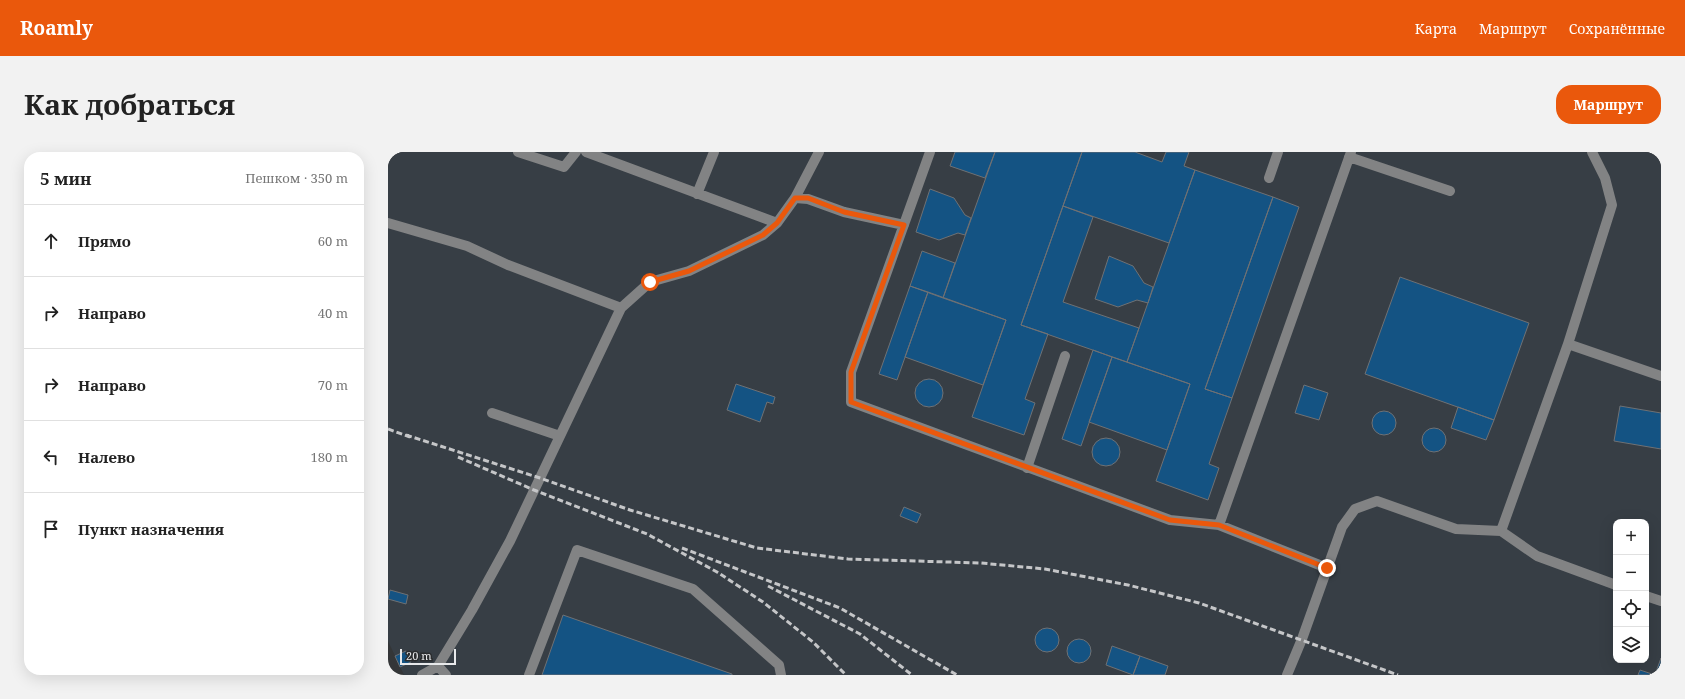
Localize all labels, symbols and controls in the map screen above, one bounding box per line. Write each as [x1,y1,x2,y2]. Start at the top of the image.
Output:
text: Roamly [20,15,93,41]
text: Карта [1415,19,1457,38]
text: Маршрут [1479,19,1547,38]
text: Сохранённые [1569,19,1665,38]
text: Как добраться [24,85,235,123]
button: Маршрут [1556,85,1661,124]
text: 5 мин [40,167,92,190]
text: Пешком · 350 m [245,169,348,187]
icon: ahead [40,230,62,252]
text: Прямо [78,231,131,251]
text: 60 m [318,232,348,250]
route start [641,273,659,291]
icon: right [40,302,62,324]
text: Направо [78,303,146,323]
text: 40 m [318,304,348,322]
icon: right [40,374,62,396]
text: Направо [78,375,146,395]
text: 70 m [318,376,348,394]
icon: left [40,446,62,468]
text: Налево [78,447,135,467]
text: 180 m [311,448,348,466]
icon: arrive [40,518,62,540]
text: Пункт назначения [78,519,224,539]
map controls [1613,519,1649,663]
button: + [1613,519,1649,555]
button: − [1613,555,1649,591]
route end [1318,559,1336,577]
button: locate [1613,591,1649,627]
button: layers [1613,627,1649,663]
scale bar [400,647,456,666]
text: 20 m [406,648,432,663]

